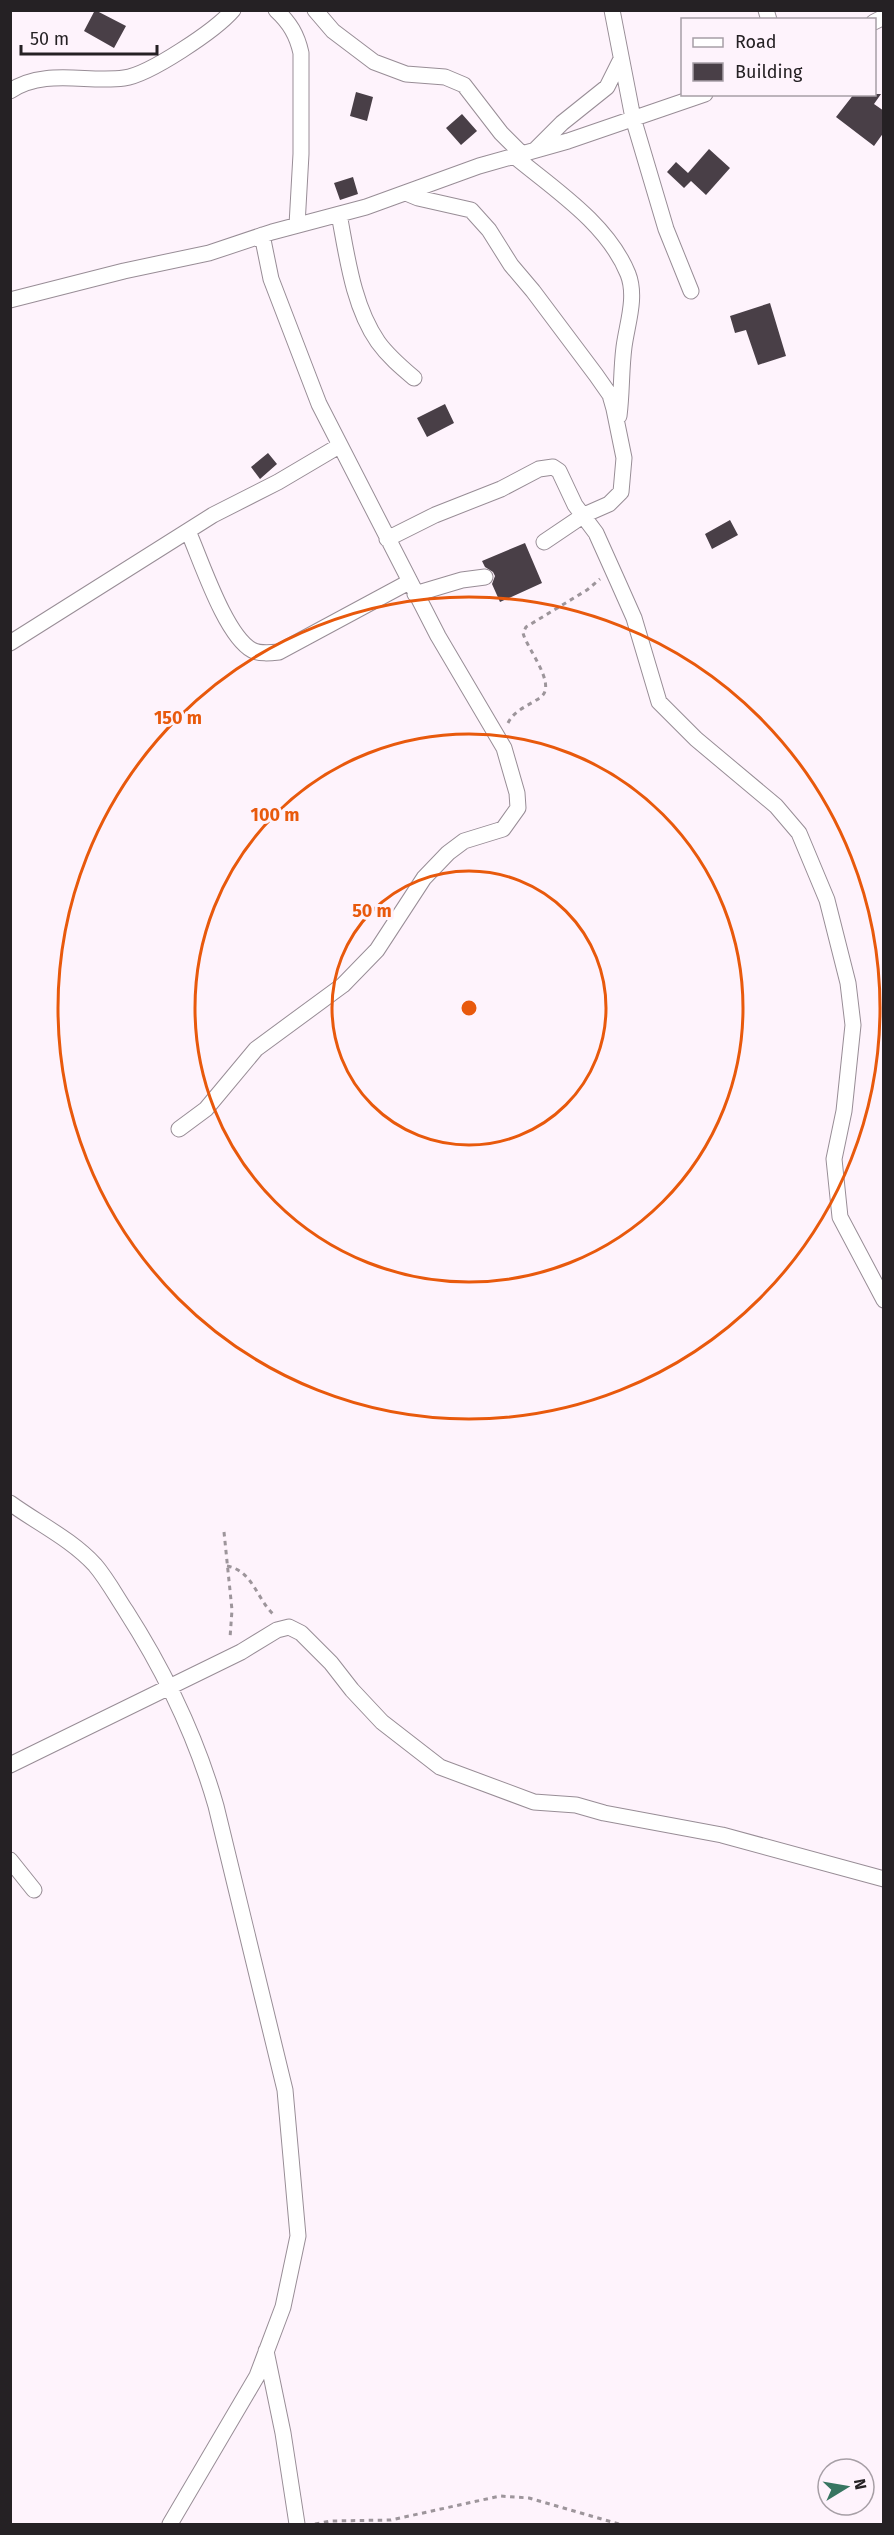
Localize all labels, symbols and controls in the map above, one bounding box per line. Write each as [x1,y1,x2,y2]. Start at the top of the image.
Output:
scale bar [21,18,158,56]
legend [681,18,876,96]
text: 50 m [30,28,69,50]
text: Road [735,31,777,53]
text: Building [735,61,803,83]
text: 150 m [154,707,202,729]
text: 100 m [251,804,299,826]
text: 50 m [352,900,392,922]
centre of rings [459,998,479,1018]
north arrow [816,2457,876,2517]
text: N [850,2477,871,2491]

